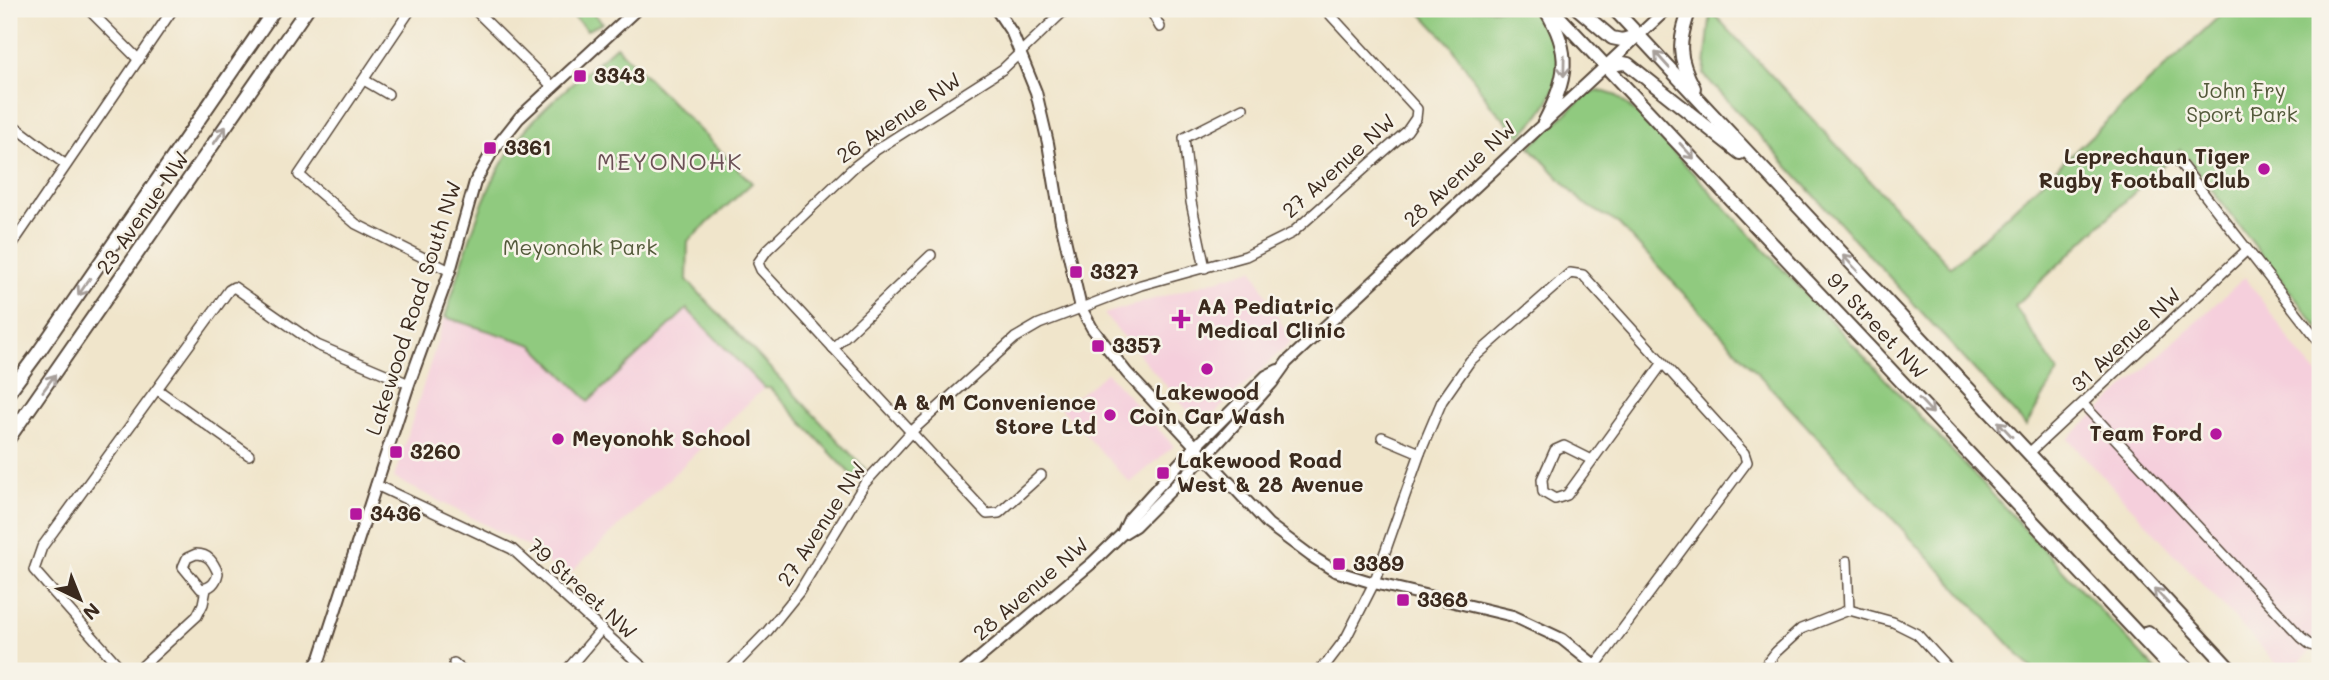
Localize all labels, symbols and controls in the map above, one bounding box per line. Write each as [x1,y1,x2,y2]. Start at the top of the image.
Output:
one-way arrow [1654,52,1671,69]
one-way arrow [1557,54,1570,77]
place label: 3343 [594,61,645,88]
street label: 26 Avenue NW [831,65,966,168]
marker: 3343 [572,68,588,84]
park label: John Fry Sport Park [2186,76,2298,127]
street label: 27 Avenue NW [1276,107,1400,223]
street label: 28 Avenue NW [1397,114,1521,232]
one-way arrow [213,126,227,145]
place label: 3361 [504,133,551,160]
marker: 3361 [482,140,498,156]
one-way arrow [1678,142,1695,159]
place label: Leprechaun Tiger Rugby Football Club [2039,142,2250,194]
street label: 23 Avenue NW [89,145,194,279]
district label: MEYONOHK [597,146,743,176]
marker: Leprechaun Tiger Rugby Football Club [2256,161,2272,177]
street label: Lakewood Road South NW [359,177,467,438]
park label: Meyonohk Park [503,233,657,260]
one-way arrow [1842,255,1859,272]
place label: 3327 [1090,257,1139,284]
marker: 3327 [1068,264,1084,280]
street label: 91 Street NW [1822,266,1934,384]
one-way arrow [77,277,91,296]
street label: 31 Avenue NW [2064,281,2186,397]
place label: AA Pediatric Medical Clinic [1197,292,1346,343]
marker: AA Pediatric Medical Clinic [1171,309,1191,329]
place label: 3357 [1112,331,1161,358]
marker: 3357 [1090,338,1106,354]
marker: Lakewood Coin Car Wash [1199,361,1215,377]
one-way arrow [41,373,56,392]
place label: Lakewood Coin Car Wash [1129,378,1285,429]
place label: A & M Convenience Store Ltd [893,388,1096,439]
one-way arrow [1918,397,1934,415]
marker: A & M Convenience Store Ltd [1102,407,1118,423]
place label: Team Ford [2090,419,2202,446]
one-way arrow [1997,421,2014,438]
place label: Meyonohk School [572,424,751,452]
marker: Team Ford [2208,426,2224,442]
marker: Meyonohk School [550,431,566,447]
place label: 3260 [410,437,461,464]
marker: 3260 [388,444,404,460]
place label: Lakewood Road West & 28 Avenue [1177,446,1364,497]
street label: 27 Avenue NW [770,456,871,591]
marker: Lakewood Road West & 28 Avenue [1155,465,1171,481]
place label: 3436 [370,499,421,526]
marker: 3436 [348,506,364,522]
street label: 28 Avenue NW [967,530,1093,645]
street label: 79 Street NW [523,532,643,644]
place label: 3389 [1353,549,1404,576]
marker: 3389 [1331,556,1347,572]
north arrow [46,564,116,634]
place label: 3368 [1417,585,1468,612]
one-way arrow [2153,587,2170,605]
marker: 3368 [1395,592,1411,608]
text: N [78,598,106,626]

